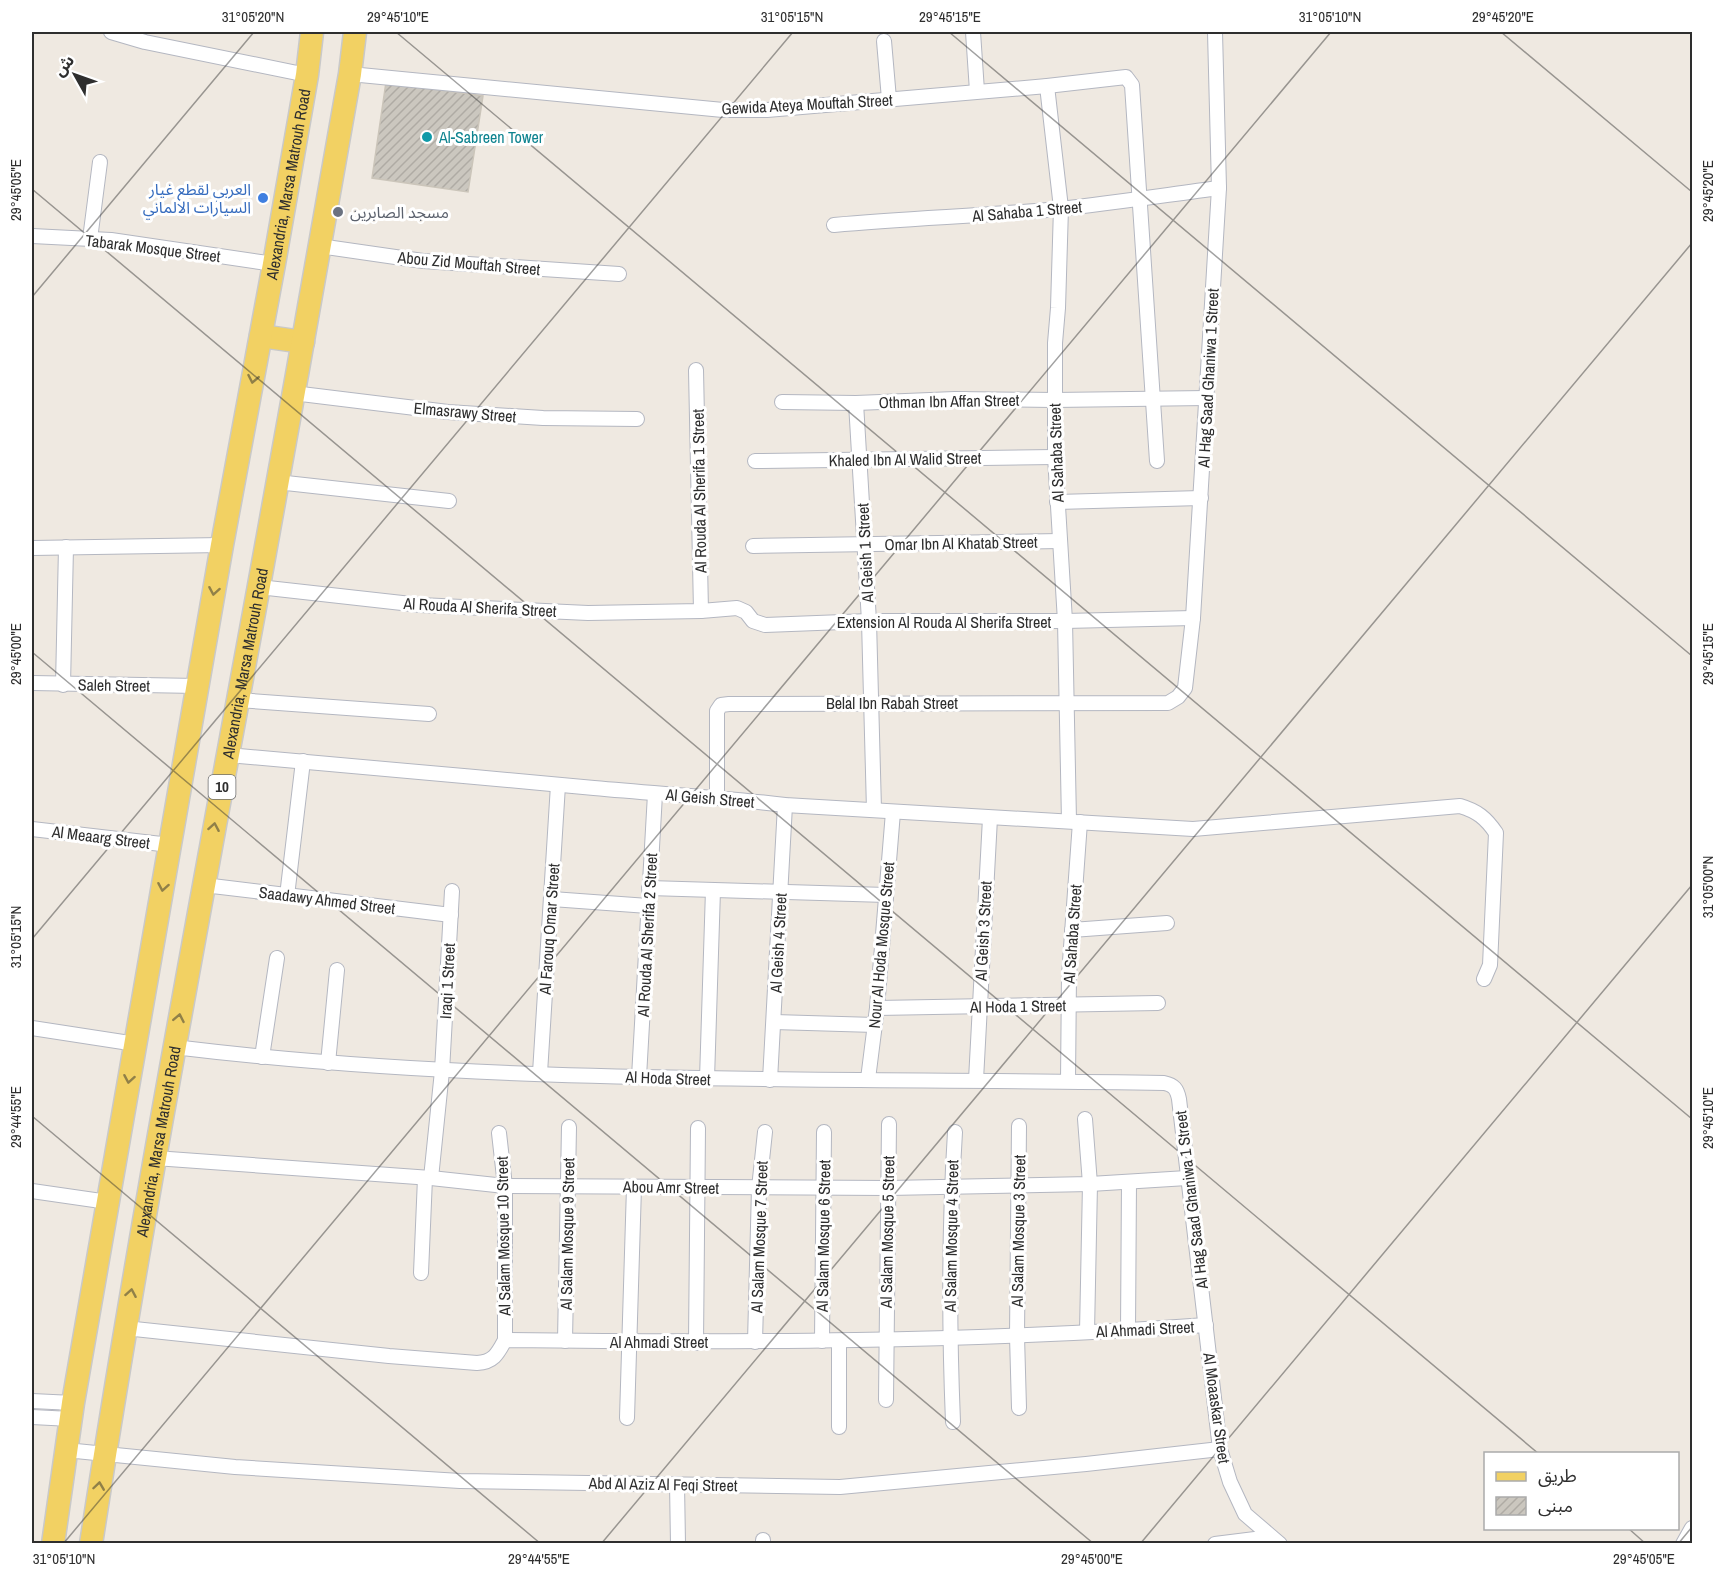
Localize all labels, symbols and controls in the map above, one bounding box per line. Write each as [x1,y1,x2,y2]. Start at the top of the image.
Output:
text: 31°05'20"N [222,6,284,27]
text: 29°45'10"E [367,6,429,27]
text: 31°05'15"N [761,6,823,27]
text: 29°45'15"E [919,6,981,27]
text: 31°05'10"N [1299,6,1361,27]
text: 29°45'20"E [1472,6,1534,27]
north arrow [45,45,105,105]
text: ش [48,50,79,81]
street label: Alexandria, Marsa Matrouh Road [260,87,315,282]
street label: Gewida Ateya Mouftah Street [721,89,894,119]
place label: Al-Sabreen Tower [438,126,544,148]
marker: Al-Sabreen Tower [420,130,434,144]
text: 29°45'05"E [5,159,26,221]
text: 29°45'20"E [1697,160,1718,222]
place label: العربي لقطع غيار السيارات الالماني [143,178,251,220]
marker: العربي لقطع غيار السيارات الالماني [256,191,270,205]
street label: Al Sahaba 1 Street [970,195,1083,227]
place label: مسجد الصابرين [350,201,449,223]
marker: مسجد الصابرين [331,205,345,219]
street label: Tabarak Mosque Street [84,229,222,267]
street label: Abou Zid Mouftah Street [396,246,542,280]
street label: Al Hag Saad Ghaniwa 1 Street [1192,287,1224,469]
one-way arrow [247,374,260,384]
street label: Othman Ibn Affan Street [879,389,1020,413]
street label: Elmasrawy Street [413,397,518,427]
street label: Al Sahaba Street [1043,403,1069,504]
street label: Al Rouda Al Sherifa 1 Street [687,408,711,574]
street label: Khaled Ibn Al Walid Street [828,447,982,471]
street label: Al Geish 1 Street [851,502,879,604]
street label: Omar Ibn Al Khatab Street [884,531,1038,555]
street label: Alexandria, Marsa Matrouh Road [216,566,273,761]
one-way arrow [208,586,221,596]
street label: Al Rouda Al Sherifa Street [402,592,557,622]
street label: Extension Al Rouda Al Sherifa Street [837,611,1052,633]
text: 29°45'00"E [5,623,26,685]
text: 29°45'15"E [1697,623,1718,685]
street label: Saleh Street [78,673,151,697]
street label: Belal Ibn Rabah Street [826,692,958,714]
road number: 10 [208,775,236,799]
street label: Al Geish Street [664,783,756,813]
street label: Al Meaarg Street [50,820,152,854]
one-way arrow [208,822,220,831]
street label: Al Rouda Al Sherifa 2 Street [632,852,662,1019]
text: 31°05'00"N [1697,856,1718,918]
street label: Nour Al Hoda Mosque Street [863,861,899,1029]
street label: Al Farouq Omar Street [533,862,565,996]
street label: Al Geish 3 Street [969,880,997,982]
street label: Saadawy Ahmed Street [258,881,397,919]
one-way arrow [157,882,169,892]
street label: Al Sahaba Street [1057,883,1086,985]
street label: Al Geish 4 Street [764,892,792,994]
text: 31°05'15"N [5,906,26,968]
street label: Iraqi 1 Street [434,942,460,1019]
street label: Al Hoda 1 Street [969,994,1067,1018]
one-way arrow [172,1014,185,1024]
street label: Alexandria, Marsa Matrouh Road [130,1044,186,1240]
street label: Al Hoda Street [624,1065,711,1090]
one-way arrow [124,1074,136,1084]
text: 29°44'55"E [5,1086,26,1148]
text: 29°45'10"E [1697,1087,1718,1149]
street label: Al Hag Saad Ghaniwa 1 Street [1169,1109,1213,1291]
street label: Al Salam Mosque 3 Street [1006,1154,1030,1308]
street label: Al Salam Mosque 5 Street [875,1155,899,1309]
street label: Al Salam Mosque 10 Street [491,1156,515,1317]
street label: Al Salam Mosque 9 Street [555,1157,579,1311]
street label: Al Salam Mosque 6 Street [811,1159,835,1313]
street label: Al Salam Mosque 4 Street [939,1159,963,1313]
street label: Al Salam Mosque 7 Street [745,1160,773,1315]
street label: Abou Amr Street [622,1175,720,1199]
one-way arrow [125,1289,137,1298]
street label: Al Ahmadi Street [1094,1315,1195,1343]
street label: Al Ahmadi Street [609,1331,709,1353]
street label: Al Moaaskar Street [1198,1350,1236,1465]
legend [1484,1452,1679,1530]
text: طريق [1538,1463,1577,1488]
street label: Abd Al Aziz Al Feqi Street [587,1472,738,1496]
one-way arrow [93,1481,105,1490]
text: مبنى [1538,1493,1573,1518]
text: 31°05'10"N [33,1548,95,1569]
text: 29°44'55"E [508,1548,570,1569]
text: 29°45'00"E [1061,1548,1123,1569]
text: 29°45'05"E [1613,1548,1675,1569]

